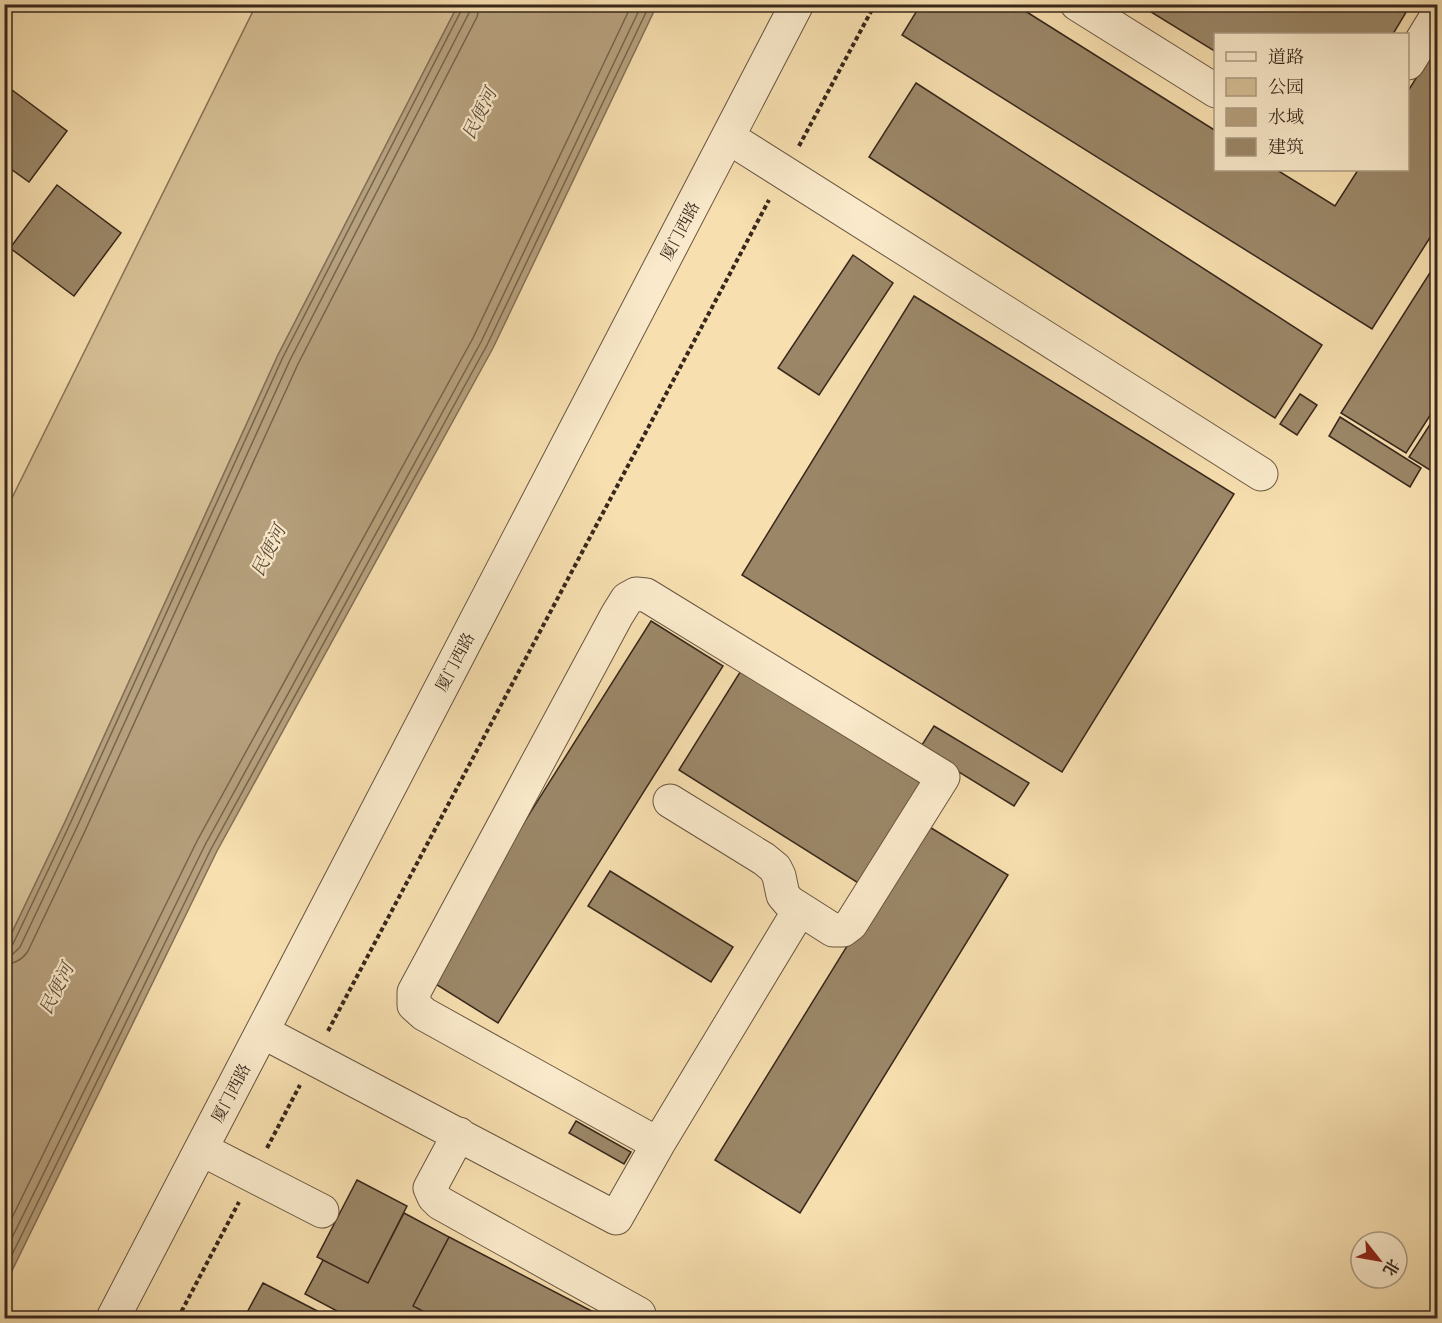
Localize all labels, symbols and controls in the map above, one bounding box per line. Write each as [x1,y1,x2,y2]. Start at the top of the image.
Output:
legend [1214,33,1409,171]
text: 道路 [1268,47,1304,68]
text: 公园 [1268,77,1304,98]
water label: 民便河 [459,82,503,143]
text: 水域 [1268,107,1304,128]
text: 建筑 [1268,137,1304,158]
street label: 厦门西路 [657,198,703,264]
water label: 民便河 [248,519,292,580]
street label: 厦门西路 [432,629,478,695]
water label: 民便河 [36,957,80,1018]
street label: 厦门西路 [208,1060,254,1126]
north arrow [1349,1230,1409,1290]
text: 北 [1379,1256,1404,1279]

